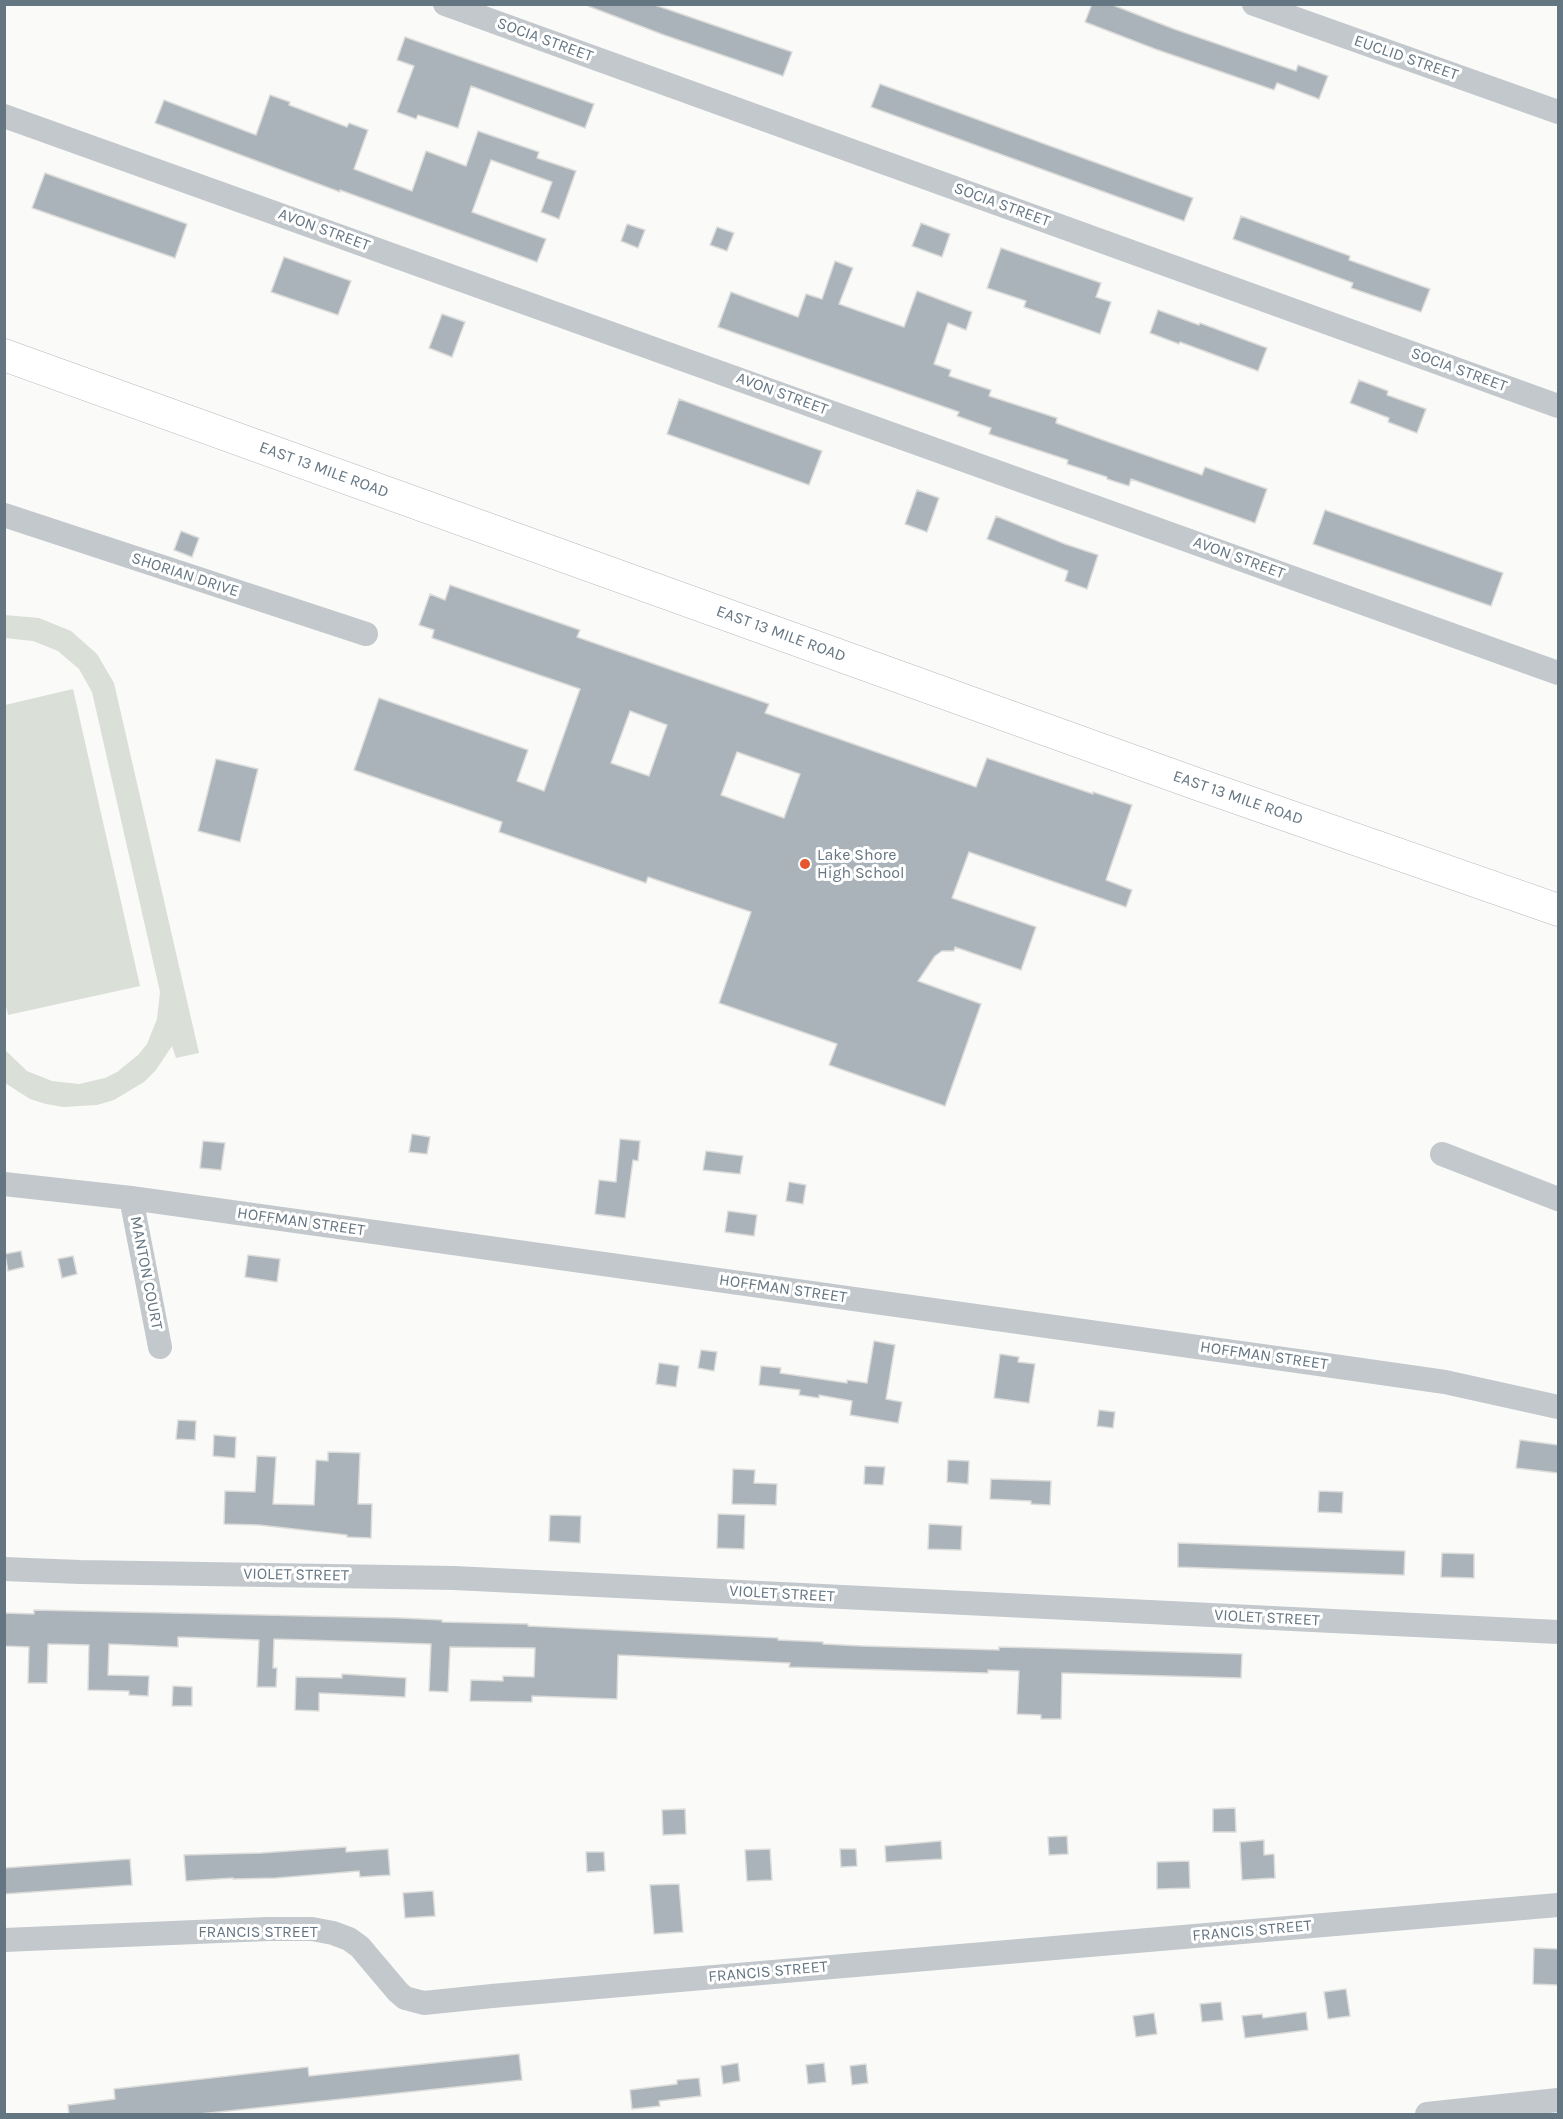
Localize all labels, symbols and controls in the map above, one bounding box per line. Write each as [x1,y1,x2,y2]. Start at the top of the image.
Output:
street label: SOCIA STREET [494,14,596,66]
street label: EUCLID STREET [1351,31,1461,85]
street label: SOCIA STREET [951,179,1053,231]
street label: AVON STREET [276,205,372,255]
street label: SOCIA STREET [1408,344,1510,396]
street label: AVON STREET [734,369,830,419]
street label: EAST 13 MILE ROAD [257,438,391,502]
street label: AVON STREET [1191,533,1287,583]
street label: SHORIAN DRIVE [129,549,241,601]
street label: EAST 13 MILE ROAD [714,602,848,666]
street label: EAST 13 MILE ROAD [1170,767,1306,829]
place label: Lake Shore High School [817,845,905,883]
marker: Lake Shore High School [798,857,812,871]
street label: HOFFMAN STREET [236,1204,366,1240]
street label: MANTON COURT [126,1215,166,1331]
street label: HOFFMAN STREET [718,1271,848,1307]
street label: HOFFMAN STREET [1199,1338,1329,1374]
street label: VIOLET STREET [243,1564,349,1586]
street label: VIOLET STREET [729,1582,835,1606]
street label: VIOLET STREET [1214,1606,1320,1630]
street label: FRANCIS STREET [1192,1916,1312,1946]
street label: FRANCIS STREET [198,1922,318,1942]
street label: FRANCIS STREET [708,1957,828,1987]

